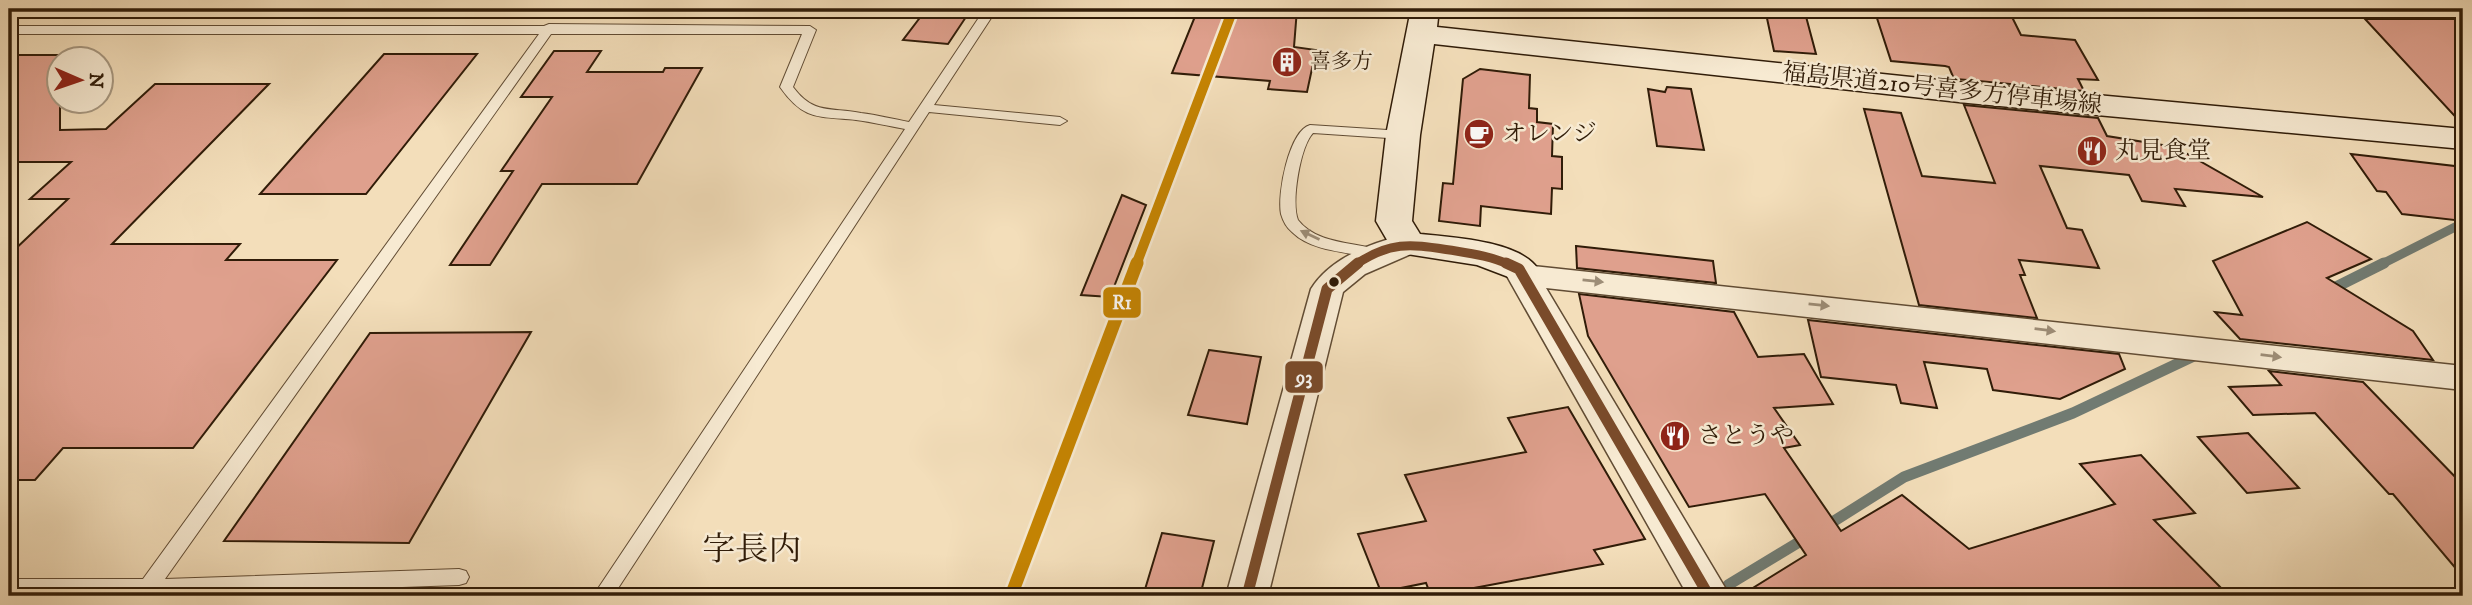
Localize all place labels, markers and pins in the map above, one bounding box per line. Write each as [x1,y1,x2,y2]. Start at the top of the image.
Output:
building icon: 喜多方 [1270,45,1304,79]
place label: 喜多方 [1310,49,1373,75]
cafe icon: オレンジ [1462,117,1496,151]
place label: オレンジ [1502,119,1597,149]
restaurant icon: 丸見食堂 [2075,134,2109,168]
place label: 丸見食堂 [2115,136,2211,166]
unlabelled marker [1327,275,1341,289]
restaurant icon: さとうや [1658,419,1692,453]
place label: さとうや [1698,421,1794,451]

